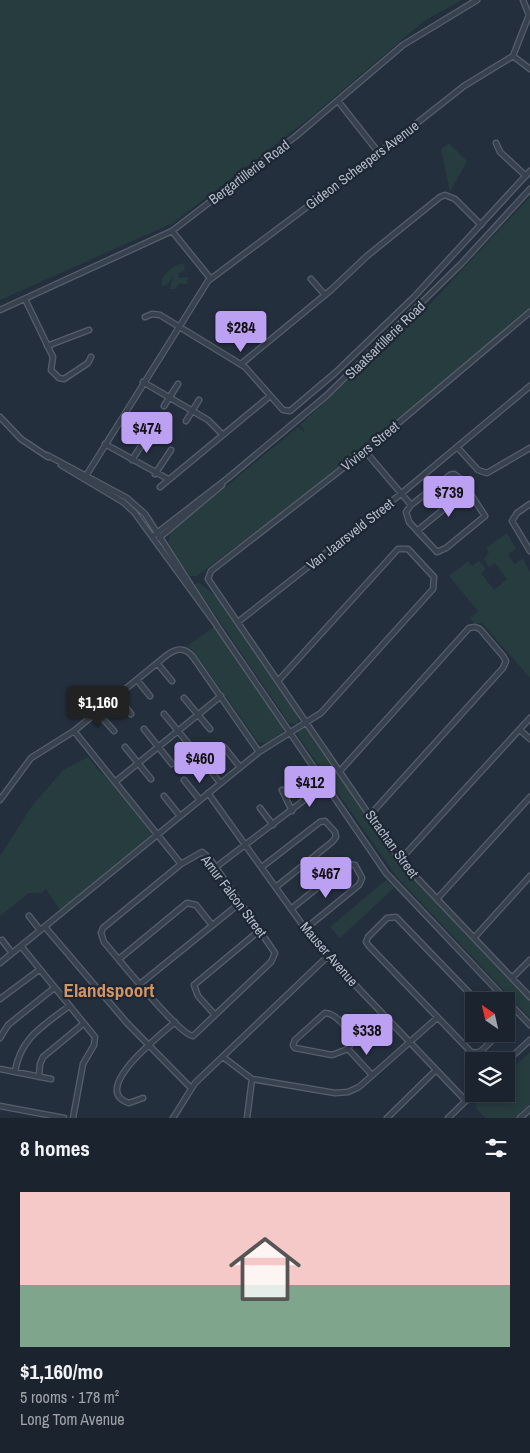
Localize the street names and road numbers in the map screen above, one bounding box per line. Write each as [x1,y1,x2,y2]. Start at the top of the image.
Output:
street label: Gideon Scheepers Avenue [302,117,422,213]
street label: Bergartillerie Road [205,136,293,208]
street label: Staatsartillerie Road [341,297,429,383]
street label: Viviers Street [337,417,403,475]
street label: Van Jaarsveld Street [303,494,397,574]
street label: Strachan Street [361,806,423,882]
street label: Amur Falcon Street [197,851,271,941]
street label: Mauser Avenue [296,918,362,990]

